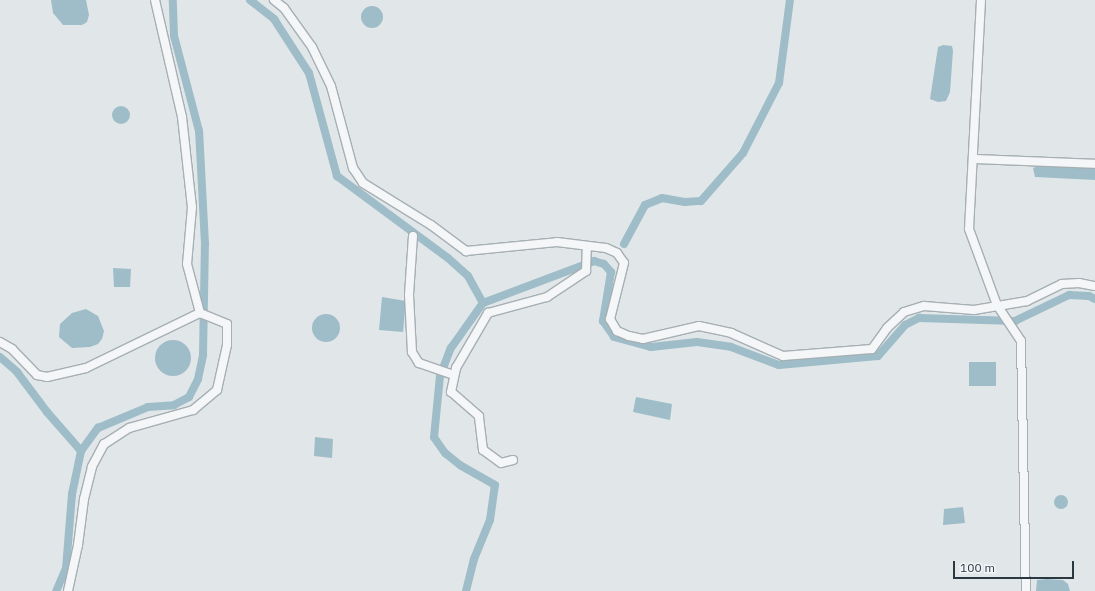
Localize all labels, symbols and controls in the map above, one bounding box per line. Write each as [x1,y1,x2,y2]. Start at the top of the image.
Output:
scale bar [955,553,1076,579]
text: 100 m [960,560,995,575]

